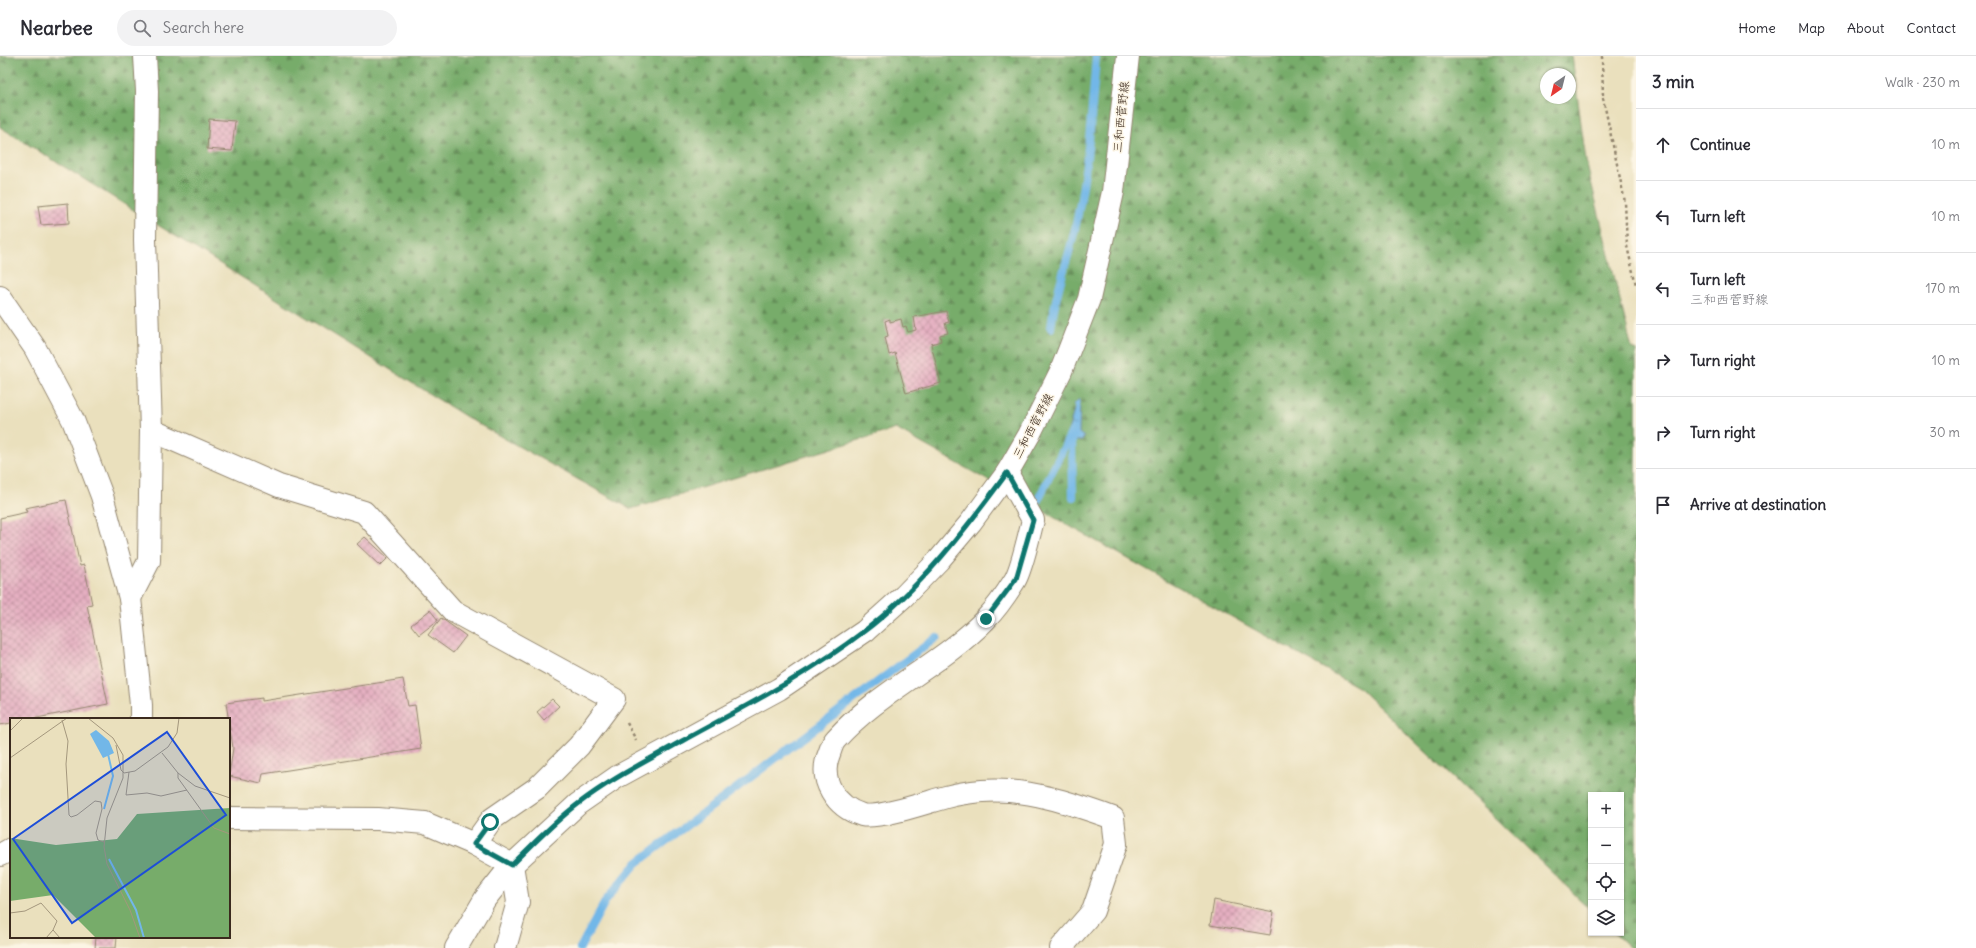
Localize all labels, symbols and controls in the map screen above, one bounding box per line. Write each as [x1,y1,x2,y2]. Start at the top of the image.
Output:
search box [117,10,397,46]
text: Nearbee [20,16,93,40]
icon: search [131,17,153,39]
text: Search here [163,18,244,37]
text: Home [1738,19,1776,37]
text: Map [1798,19,1825,37]
text: About [1847,19,1885,37]
text: Contact [1907,19,1956,37]
north arrow [1540,68,1576,104]
text: 3 min [1652,71,1694,93]
text: Walk · 230 m [1885,74,1960,91]
street label: 三和西菅野線 [1109,80,1132,154]
icon: ahead [1652,134,1674,156]
text: Continue [1690,135,1751,154]
text: 10 m [1932,136,1960,153]
icon: left [1652,206,1674,228]
text: Turn left [1690,207,1745,226]
text: 10 m [1932,208,1960,225]
text: Turn left [1690,270,1745,289]
icon: left [1652,278,1674,300]
text: 170 m [1925,280,1960,297]
text: 三和西菅野線 [1690,291,1768,308]
icon: right [1652,350,1674,372]
text: Turn right [1690,351,1755,370]
text: 10 m [1932,352,1960,369]
street label: 三和西菅野線 [1009,390,1056,461]
icon: right [1652,422,1674,444]
text: Turn right [1690,423,1755,442]
text: 30 m [1930,424,1960,441]
icon: arrive [1652,494,1674,516]
text: Arrive at destination [1690,495,1826,514]
route end [977,610,995,628]
inset map [10,718,230,938]
map controls [1588,792,1624,936]
button: + [1588,792,1624,828]
route start [481,813,499,831]
button: − [1588,828,1624,864]
button: locate [1588,864,1624,900]
button: layers [1588,900,1624,936]

